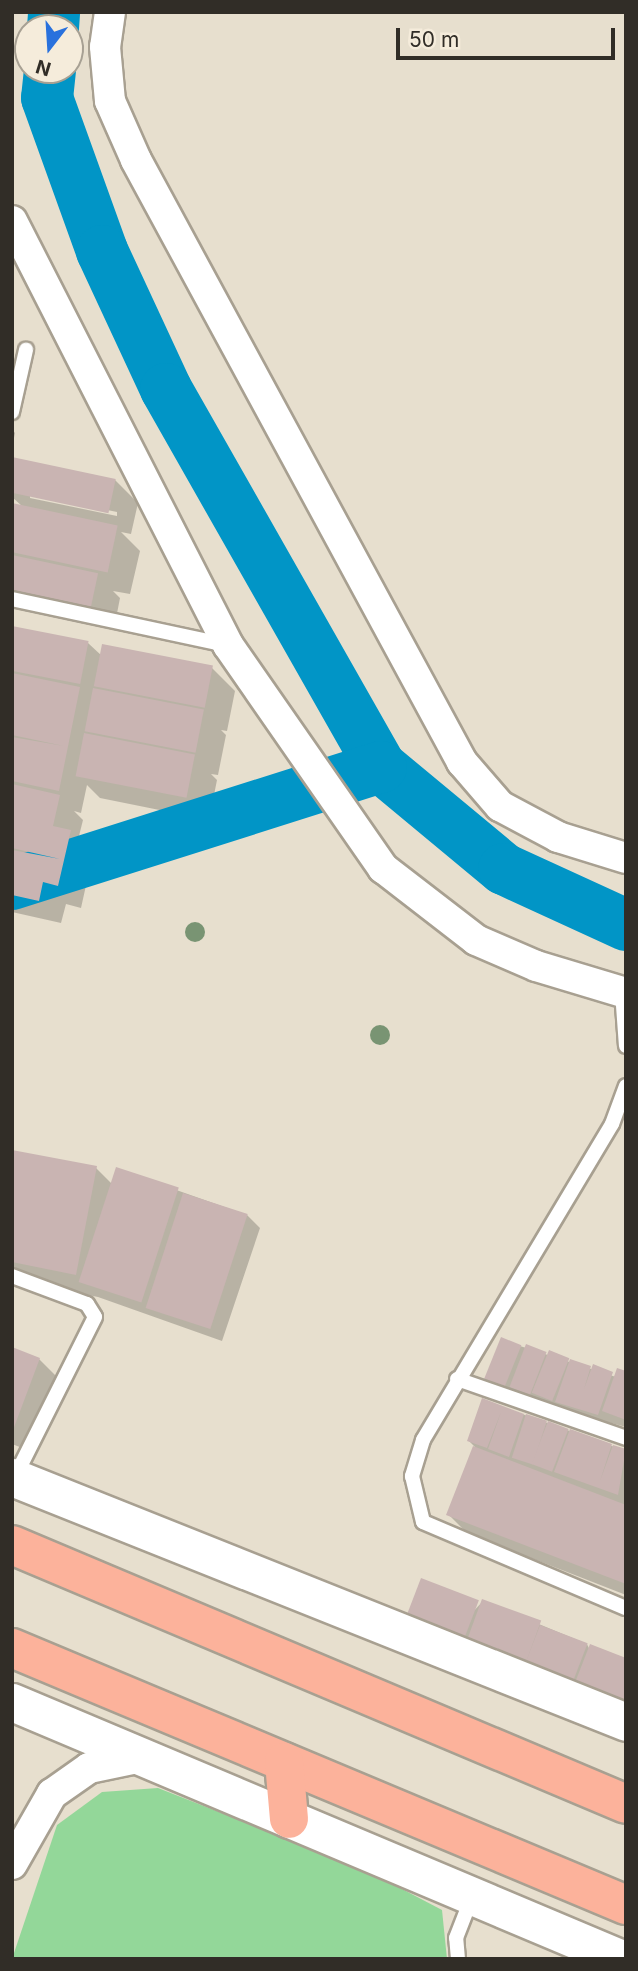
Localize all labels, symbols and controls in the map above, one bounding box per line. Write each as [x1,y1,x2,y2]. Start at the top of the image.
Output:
north arrow [14,14,84,84]
scale bar [400,14,619,58]
text: 50 m [409,27,459,52]
text: N [33,55,54,81]

